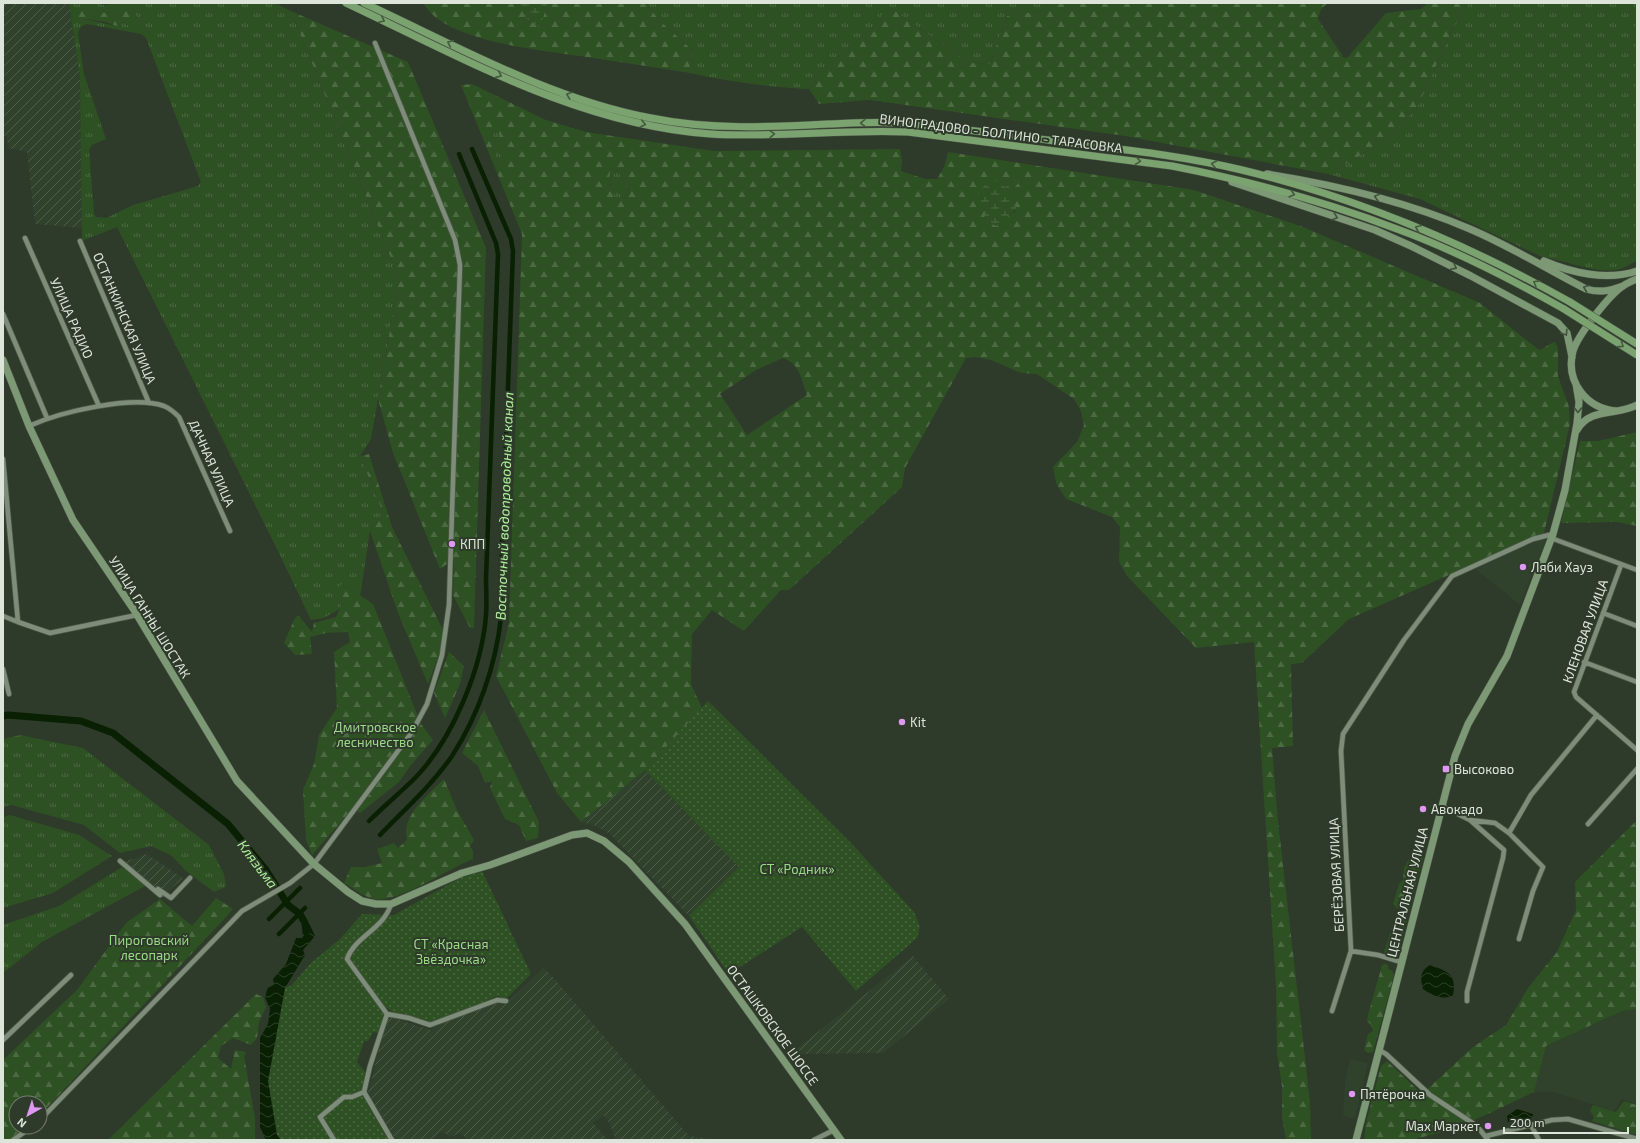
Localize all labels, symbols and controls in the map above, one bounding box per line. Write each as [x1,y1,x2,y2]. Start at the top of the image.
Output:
one-way arrow [377,15,385,23]
one-way arrow [447,40,454,48]
one-way arrow [495,70,503,78]
one-way arrow [566,92,573,100]
street label: ВИНОГРАДОВО - БОЛТИНО - ТАРАСОВКА [879,110,1123,156]
one-way arrow [860,119,866,127]
one-way arrow [640,120,646,128]
one-way arrow [769,130,775,139]
one-way arrow [1135,156,1141,165]
one-way arrow [1211,160,1217,168]
one-way arrow [1289,189,1296,198]
one-way arrow [1374,193,1381,202]
one-way arrow [1331,212,1338,220]
one-way arrow [1415,224,1422,232]
street label: ОСТАНКИНСКАЯ УЛИЦА [90,250,160,386]
one-way arrow [1450,262,1458,270]
street label: УЛИЦА РАДИО [47,275,97,361]
one-way arrow [1533,280,1540,287]
one-way arrow [1582,285,1590,293]
one-way arrow [1560,329,1568,336]
one-way arrow [1617,340,1624,348]
water label: Восточный водопроводный канал [492,392,516,620]
one-way arrow [1574,407,1583,413]
street label: ДАЧНАЯ УЛИЦА [186,417,238,509]
place label: КПП [460,536,485,552]
marker: КПП [447,539,457,549]
street label: УЛИЦА ГАННЫ ШОСТАК [106,553,194,681]
place label: Ляби Хауз [1531,559,1593,575]
marker: Ляби Хауз [1518,562,1528,572]
street label: КЛЕНОВАЯ УЛИЦА [1559,577,1611,685]
place label: Kit [910,714,926,730]
marker: Kit [897,717,907,727]
park label: Дмитровское лесничество [334,719,416,750]
place label: Высоково [1454,761,1514,777]
marker: Высоково [1441,764,1451,774]
place label: Авокадо [1431,801,1483,817]
marker: Авокадо [1418,804,1428,814]
street label: БЕРЁЗОВАЯ УЛИЦА [1325,818,1347,932]
street label: ЦЕНТРАЛЬНАЯ УЛИЦА [1383,825,1431,959]
water label: Клязьма [234,836,282,892]
park label: СТ «Родник» [759,861,835,877]
park label: Пироговский лесопарк [109,932,189,963]
park label: СТ «Красная Звёздочка» [414,936,488,967]
street label: ОСТАШКОВСКОЕ ШОССЕ [724,962,822,1088]
place label: Пятёрочка [1360,1086,1425,1102]
marker: Пятёрочка [1347,1089,1357,1099]
north arrow [8,1095,48,1135]
scale bar [1504,1109,1628,1135]
text: 200 m [1510,1115,1544,1129]
text: N [14,1116,29,1131]
place label: Мах Маркет [1405,1118,1481,1134]
marker: Мах Маркет [1483,1121,1493,1131]

